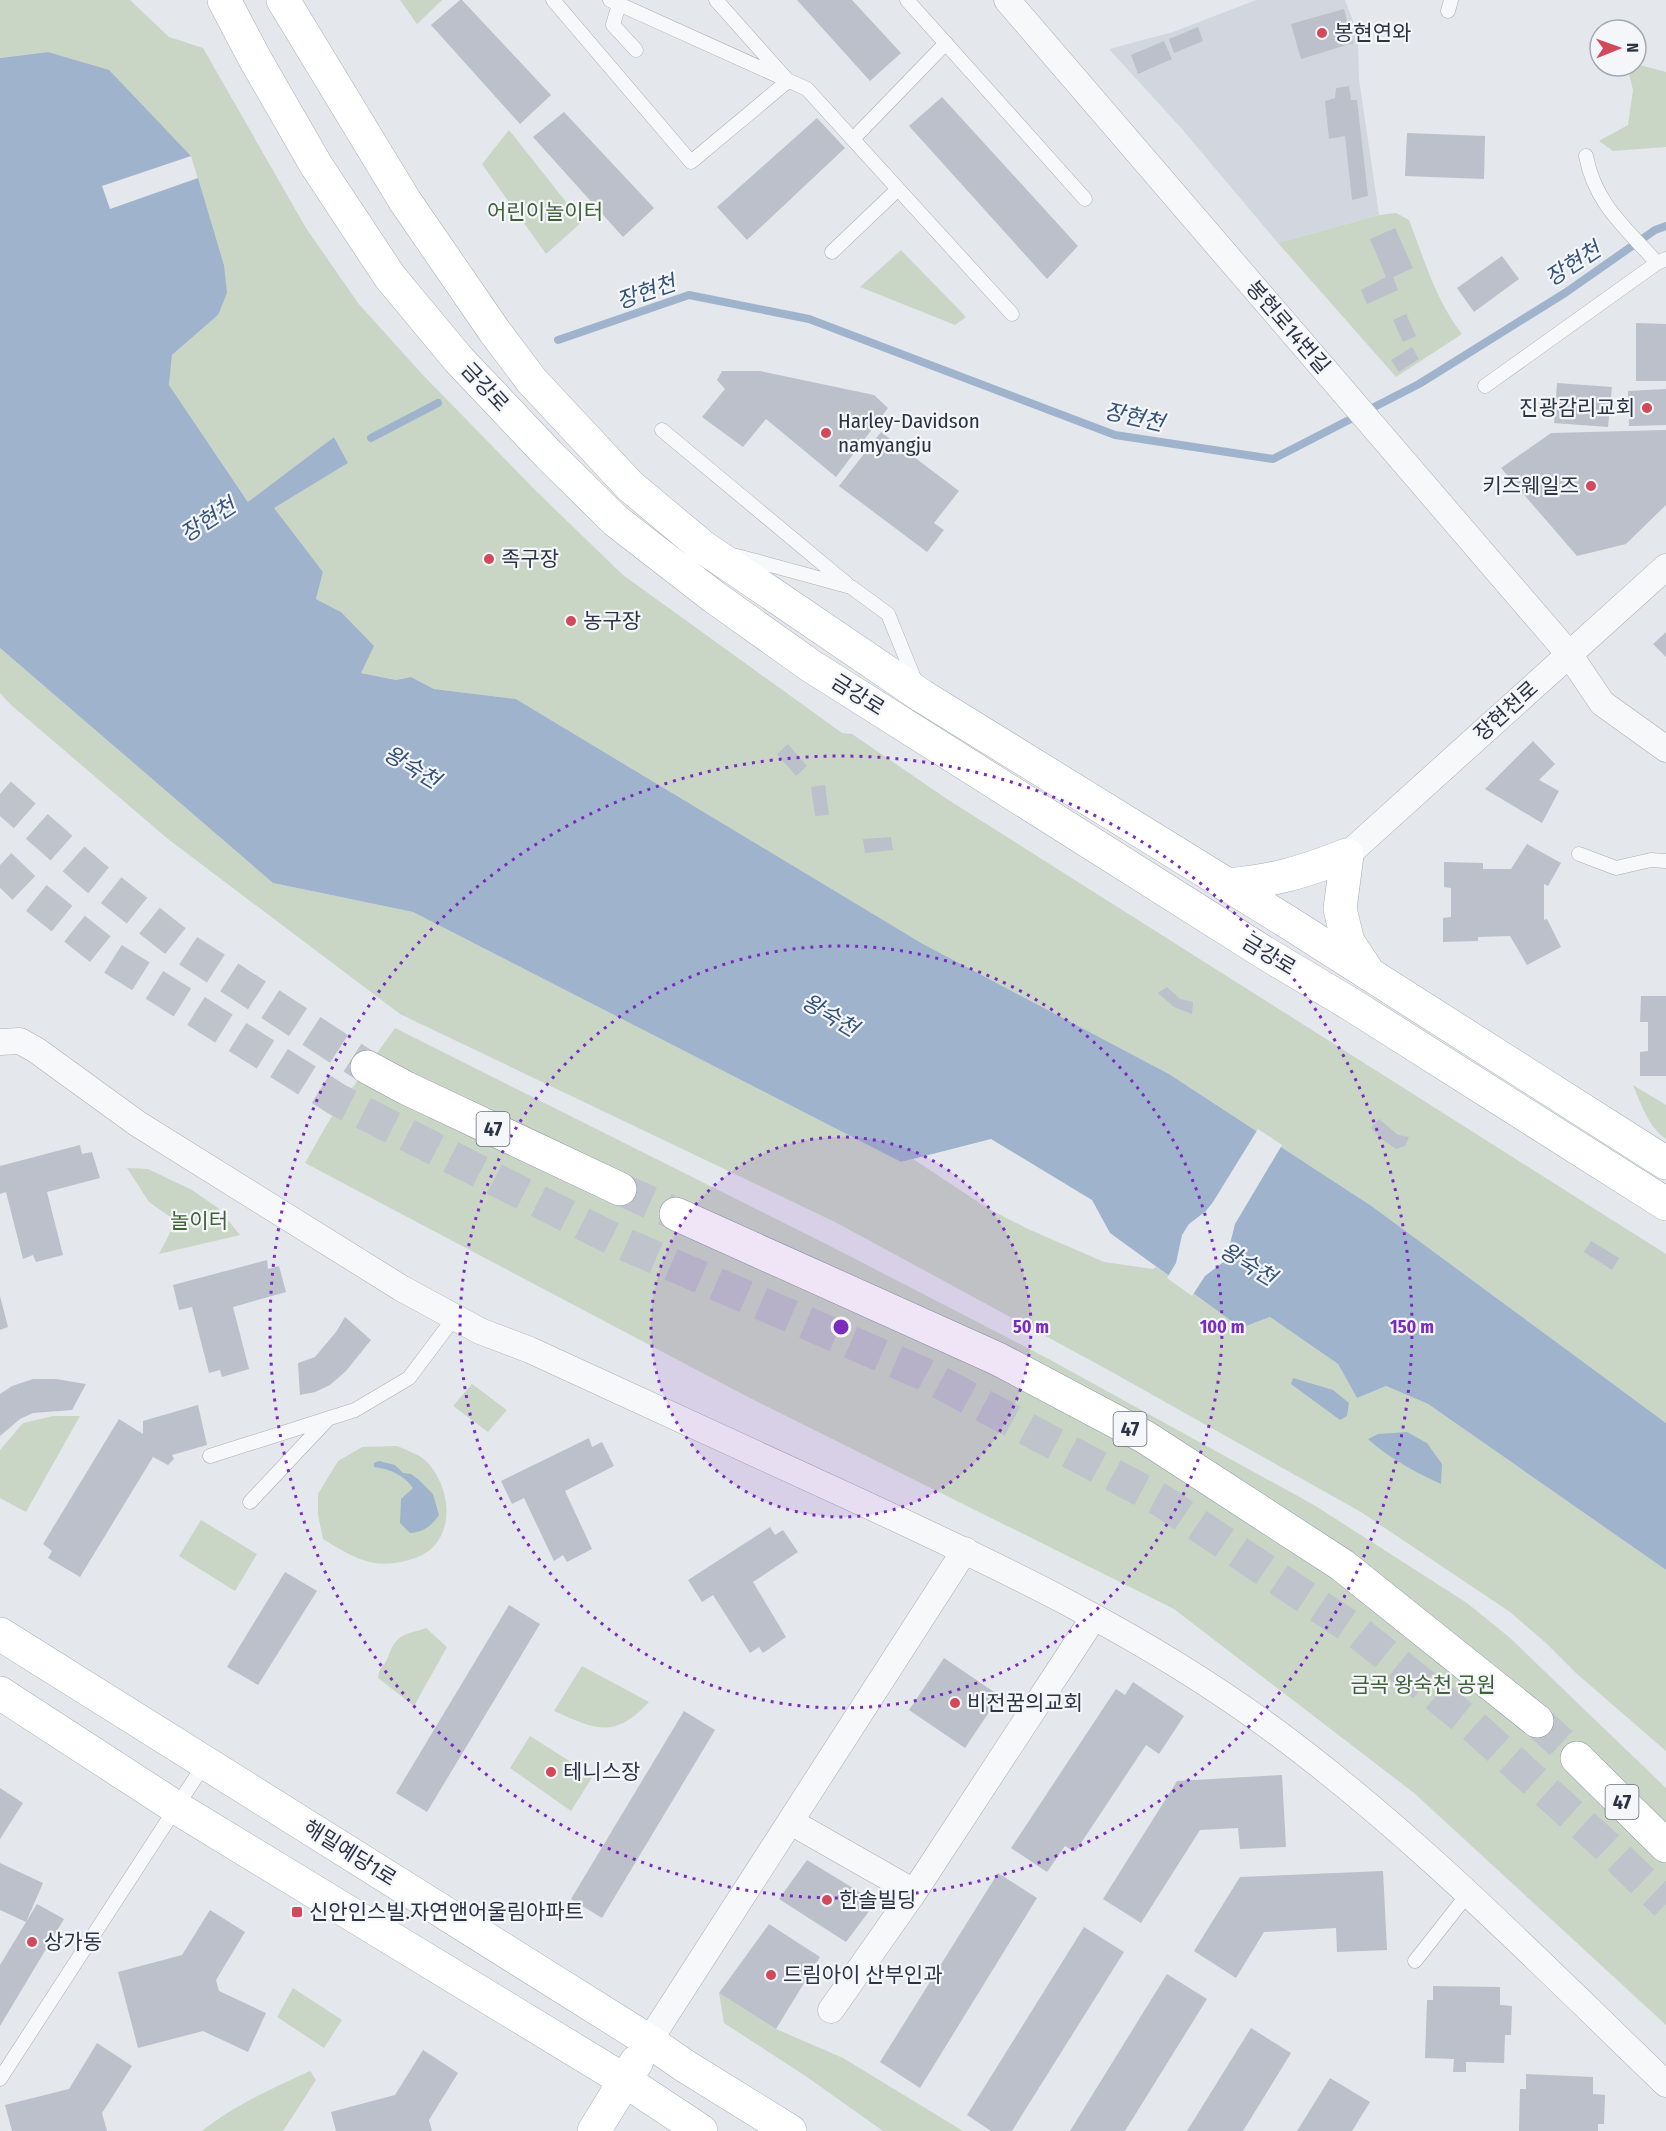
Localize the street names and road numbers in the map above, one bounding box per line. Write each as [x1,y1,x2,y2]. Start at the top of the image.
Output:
street label: 봉현로14번길 [1240,275,1336,379]
street label: 금강로 [456,357,514,417]
street label: 금강로 [827,669,889,721]
street label: 장현천로 [1469,675,1543,747]
street label: 금강로 [1237,929,1301,981]
road number: 47 [476,1112,510,1146]
road number: 47 [1114,1412,1146,1446]
road number: 47 [1606,1785,1638,1819]
street label: 해밀예당1로 [299,1814,401,1892]

